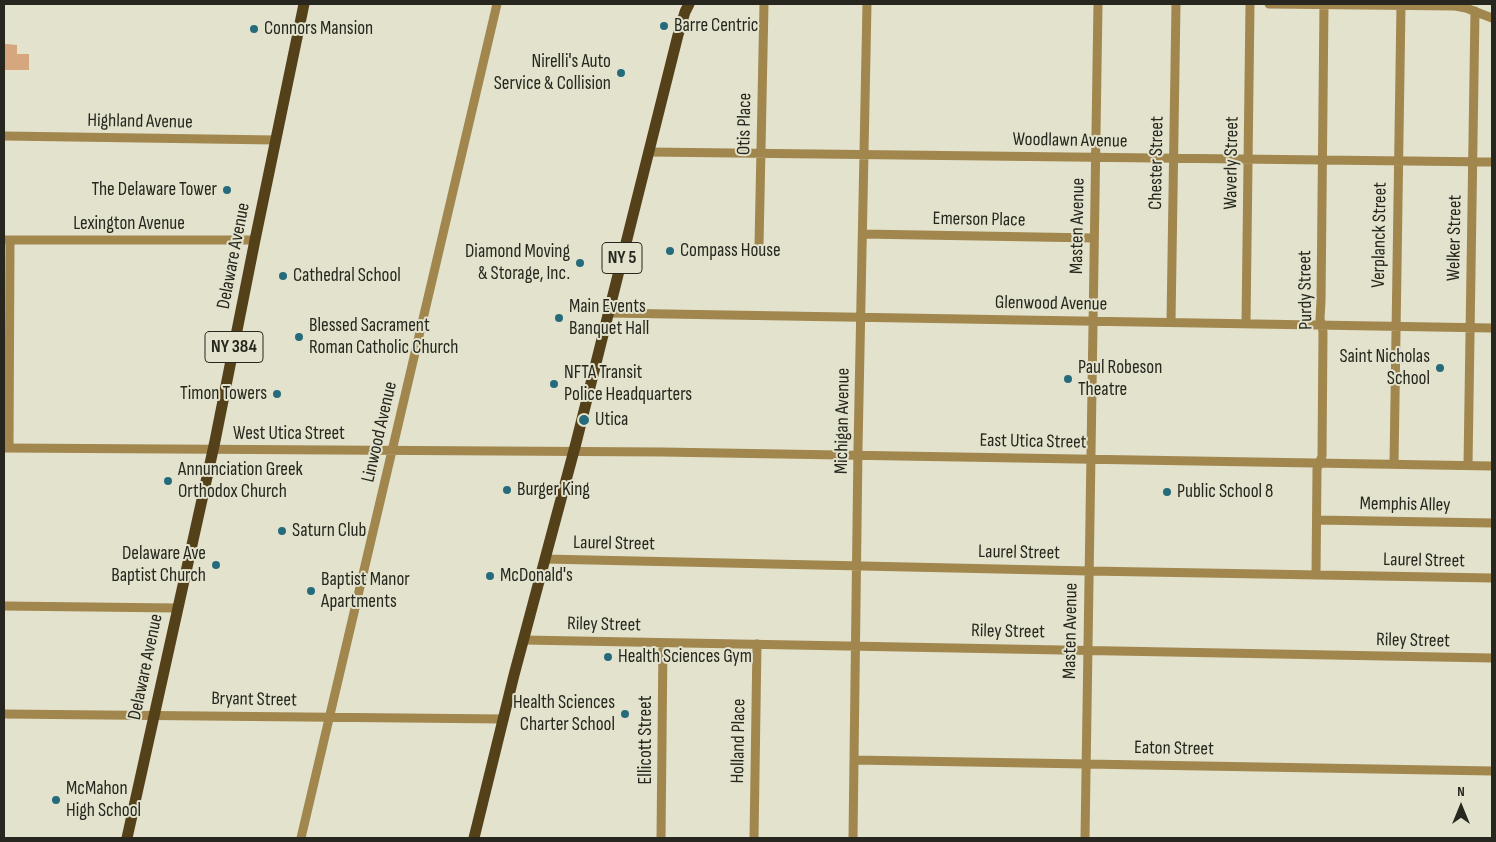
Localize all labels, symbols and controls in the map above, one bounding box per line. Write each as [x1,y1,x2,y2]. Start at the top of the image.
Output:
place label: Barre Centric [674,15,758,37]
place label: Connors Mansion [264,18,373,40]
marker: Barre Centric [658,20,670,32]
marker: Connors Mansion [248,23,260,35]
place label: Nirelli's Auto Service & Collision [494,51,611,95]
marker: Nirelli's Auto Service & Collision [615,67,627,79]
street label: Otis Place [733,93,757,155]
street label: Highland Avenue [87,110,193,134]
street label: Chester Street [1145,116,1169,210]
street label: Waverly Street [1220,116,1244,210]
street label: Woodlawn Avenue [1012,129,1128,153]
street label: Masten Avenue [1066,178,1090,274]
place label: The Delaware Tower [91,179,217,201]
street label: Verplanck Street [1368,182,1392,288]
marker: The Delaware Tower [221,184,233,196]
street label: Welker Street [1443,195,1467,281]
street label: Delaware Avenue [213,201,255,311]
street label: Emerson Place [932,208,1026,232]
street label: Lexington Avenue [73,213,185,235]
place label: Compass House [680,240,781,262]
place label: Diamond Moving & Storage, Inc. [465,241,570,285]
road number: NY 5 [602,242,642,274]
marker: Compass House [664,245,676,257]
street label: Purdy Street [1294,250,1318,330]
marker: Diamond Moving & Storage, Inc. [574,257,586,269]
place label: Cathedral School [293,265,401,287]
marker: Cathedral School [277,270,289,282]
street label: Glenwood Avenue [995,292,1107,316]
place label: Main Events Banquet Hall [569,296,649,340]
marker: Main Events Banquet Hall [553,312,565,324]
place label: Blessed Sacrament Roman Catholic Church [309,315,458,359]
marker: Blessed Sacrament Roman Catholic Church [293,331,305,343]
road number: NY 384 [205,332,263,362]
place label: Saint Nicholas School [1339,346,1430,390]
place label: Paul Robeson Theatre [1078,357,1162,401]
place label: NFTA Transit Police Headquarters [564,362,692,406]
marker: Saint Nicholas School [1434,362,1446,374]
street label: Michigan Avenue [831,368,855,474]
marker: Paul Robeson Theatre [1062,373,1074,385]
marker: NFTA Transit Police Headquarters [548,378,560,390]
street label: Linwood Avenue [357,380,403,484]
place label: Timon Towers [180,383,267,405]
marker: Timon Towers [271,388,283,400]
place label: Utica [595,409,628,431]
marker: Utica [577,413,591,427]
street label: West Utica Street [233,423,345,445]
street label: East Utica Street [979,430,1087,454]
place label: Annunciation Greek Orthodox Church [178,459,303,503]
marker: Annunciation Greek Orthodox Church [162,475,174,487]
place label: Burger King [517,479,590,501]
place label: Public School 8 [1177,481,1273,503]
marker: Burger King [501,484,513,496]
marker: Public School 8 [1161,486,1173,498]
street label: Memphis Alley [1359,493,1451,517]
place label: Saturn Club [292,520,366,542]
marker: Saturn Club [276,525,288,537]
street label: Laurel Street [573,532,655,556]
street label: Laurel Street [978,541,1060,565]
place label: Delaware Ave Baptist Church [111,543,206,587]
street label: Laurel Street [1383,549,1465,573]
marker: Delaware Ave Baptist Church [210,559,222,571]
place label: McDonald's [500,565,573,587]
place label: Baptist Manor Apartments [321,569,410,613]
marker: McDonald's [484,570,496,582]
street label: Masten Avenue [1059,583,1083,679]
marker: Baptist Manor Apartments [305,585,317,597]
street label: Delaware Avenue [124,612,168,722]
street label: Riley Street [567,613,641,637]
street label: Riley Street [971,620,1045,644]
street label: Riley Street [1376,629,1450,653]
place label: Health Sciences Gym [618,646,752,668]
marker: Health Sciences Gym [602,651,614,663]
street label: Bryant Street [211,688,297,712]
place label: Health Sciences Charter School [513,692,615,736]
street label: Ellicott Street [635,696,657,784]
street label: Holland Place [727,698,751,784]
marker: Health Sciences Charter School [619,708,631,720]
street label: Eaton Street [1134,737,1214,761]
place label: McMahon High School [66,778,141,822]
north arrow [1436,782,1486,832]
text: N [1457,783,1465,800]
marker: McMahon High School [50,794,62,806]

